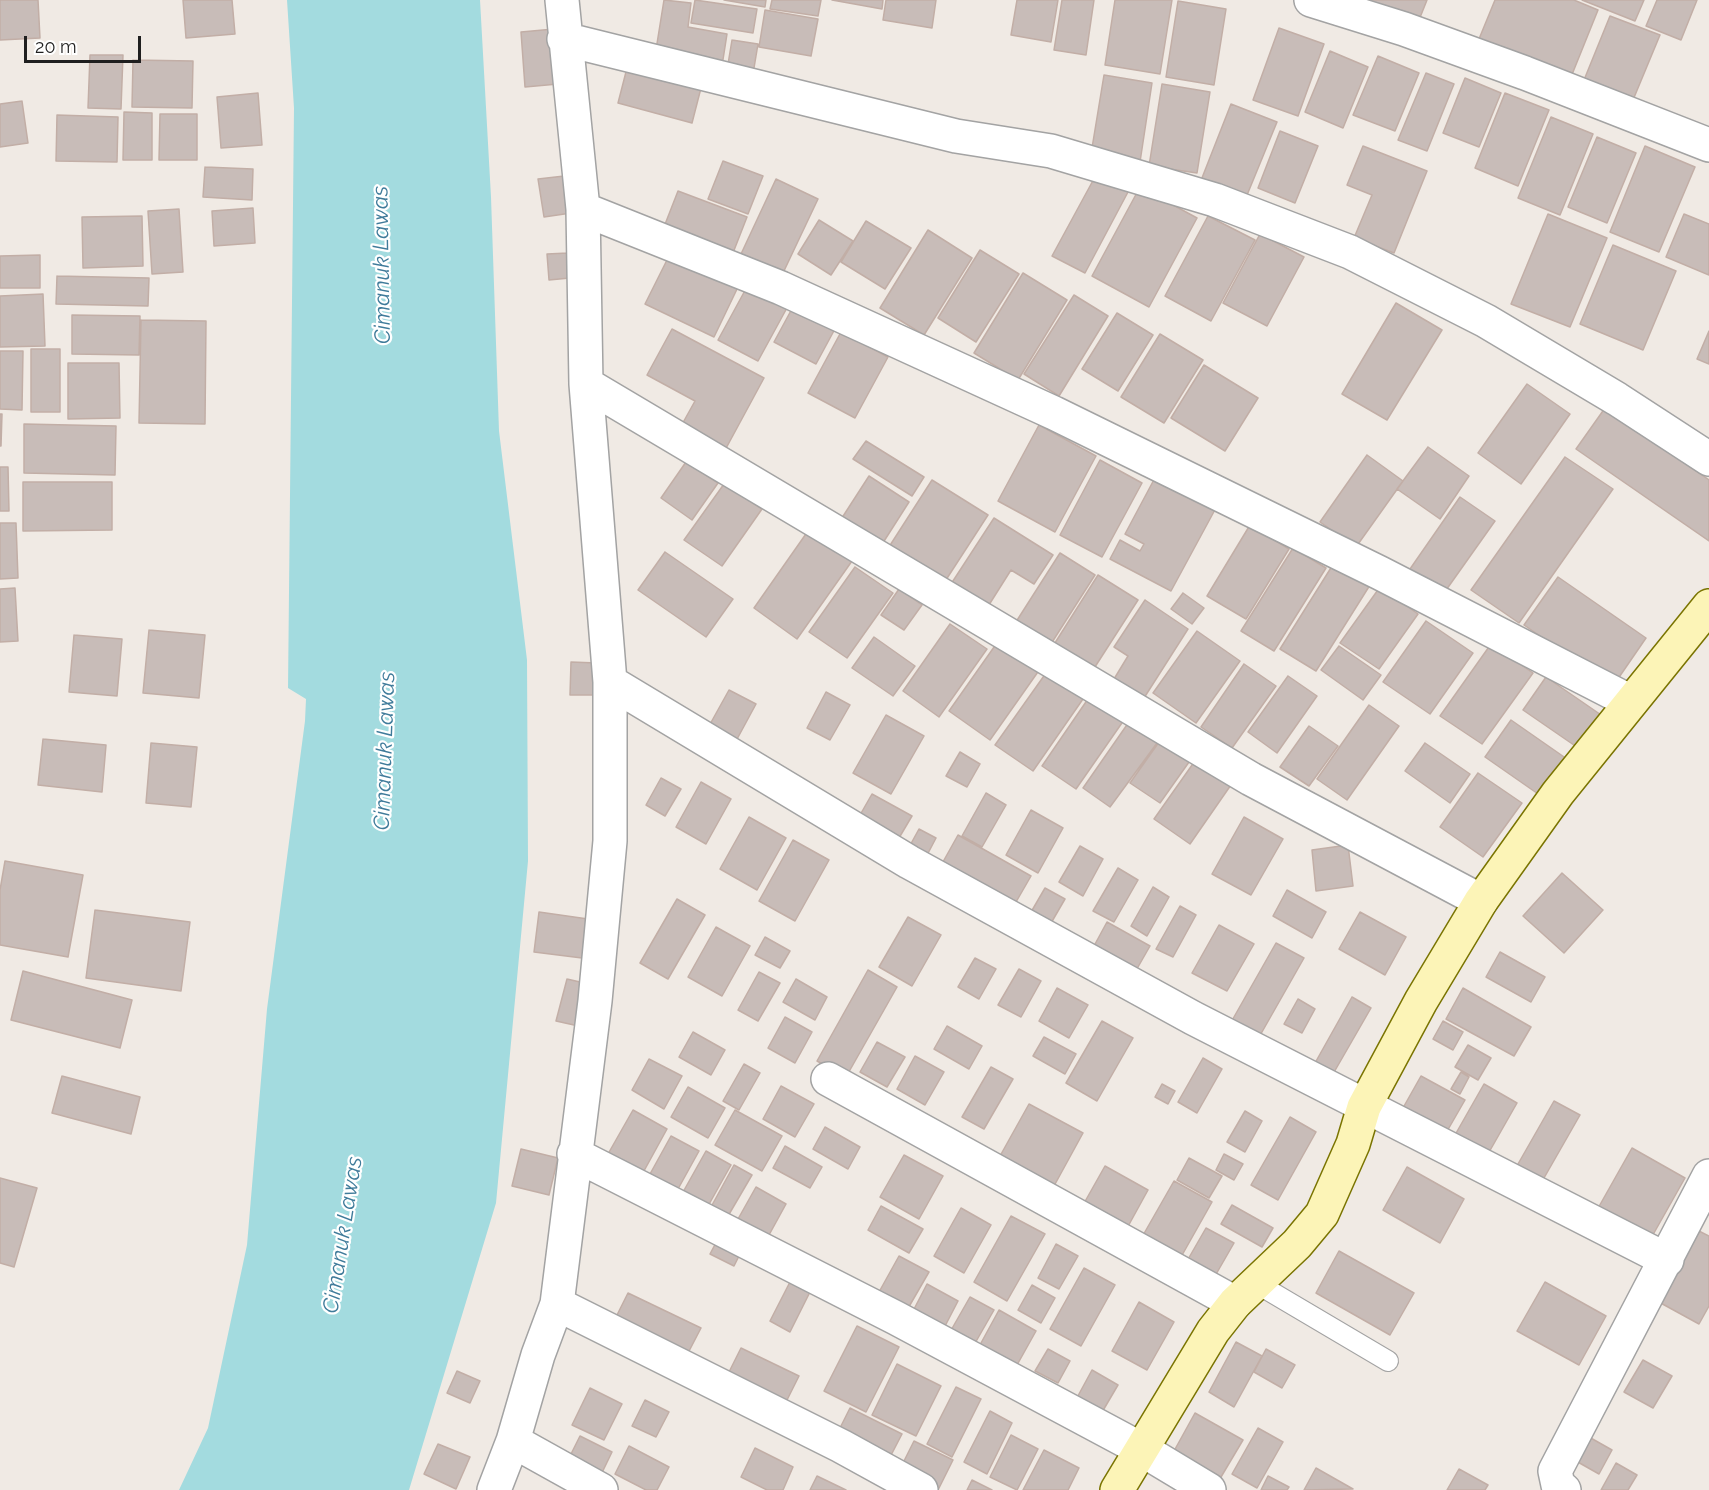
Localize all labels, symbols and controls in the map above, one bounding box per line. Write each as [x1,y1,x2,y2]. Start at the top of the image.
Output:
scale bar [27,24,144,62]
text: 20 m [35,36,77,57]
water label: Cimanuk Lawas [367,186,397,344]
water label: Cimanuk Lawas [369,671,401,831]
water label: Cimanuk Lawas [318,1155,368,1315]

